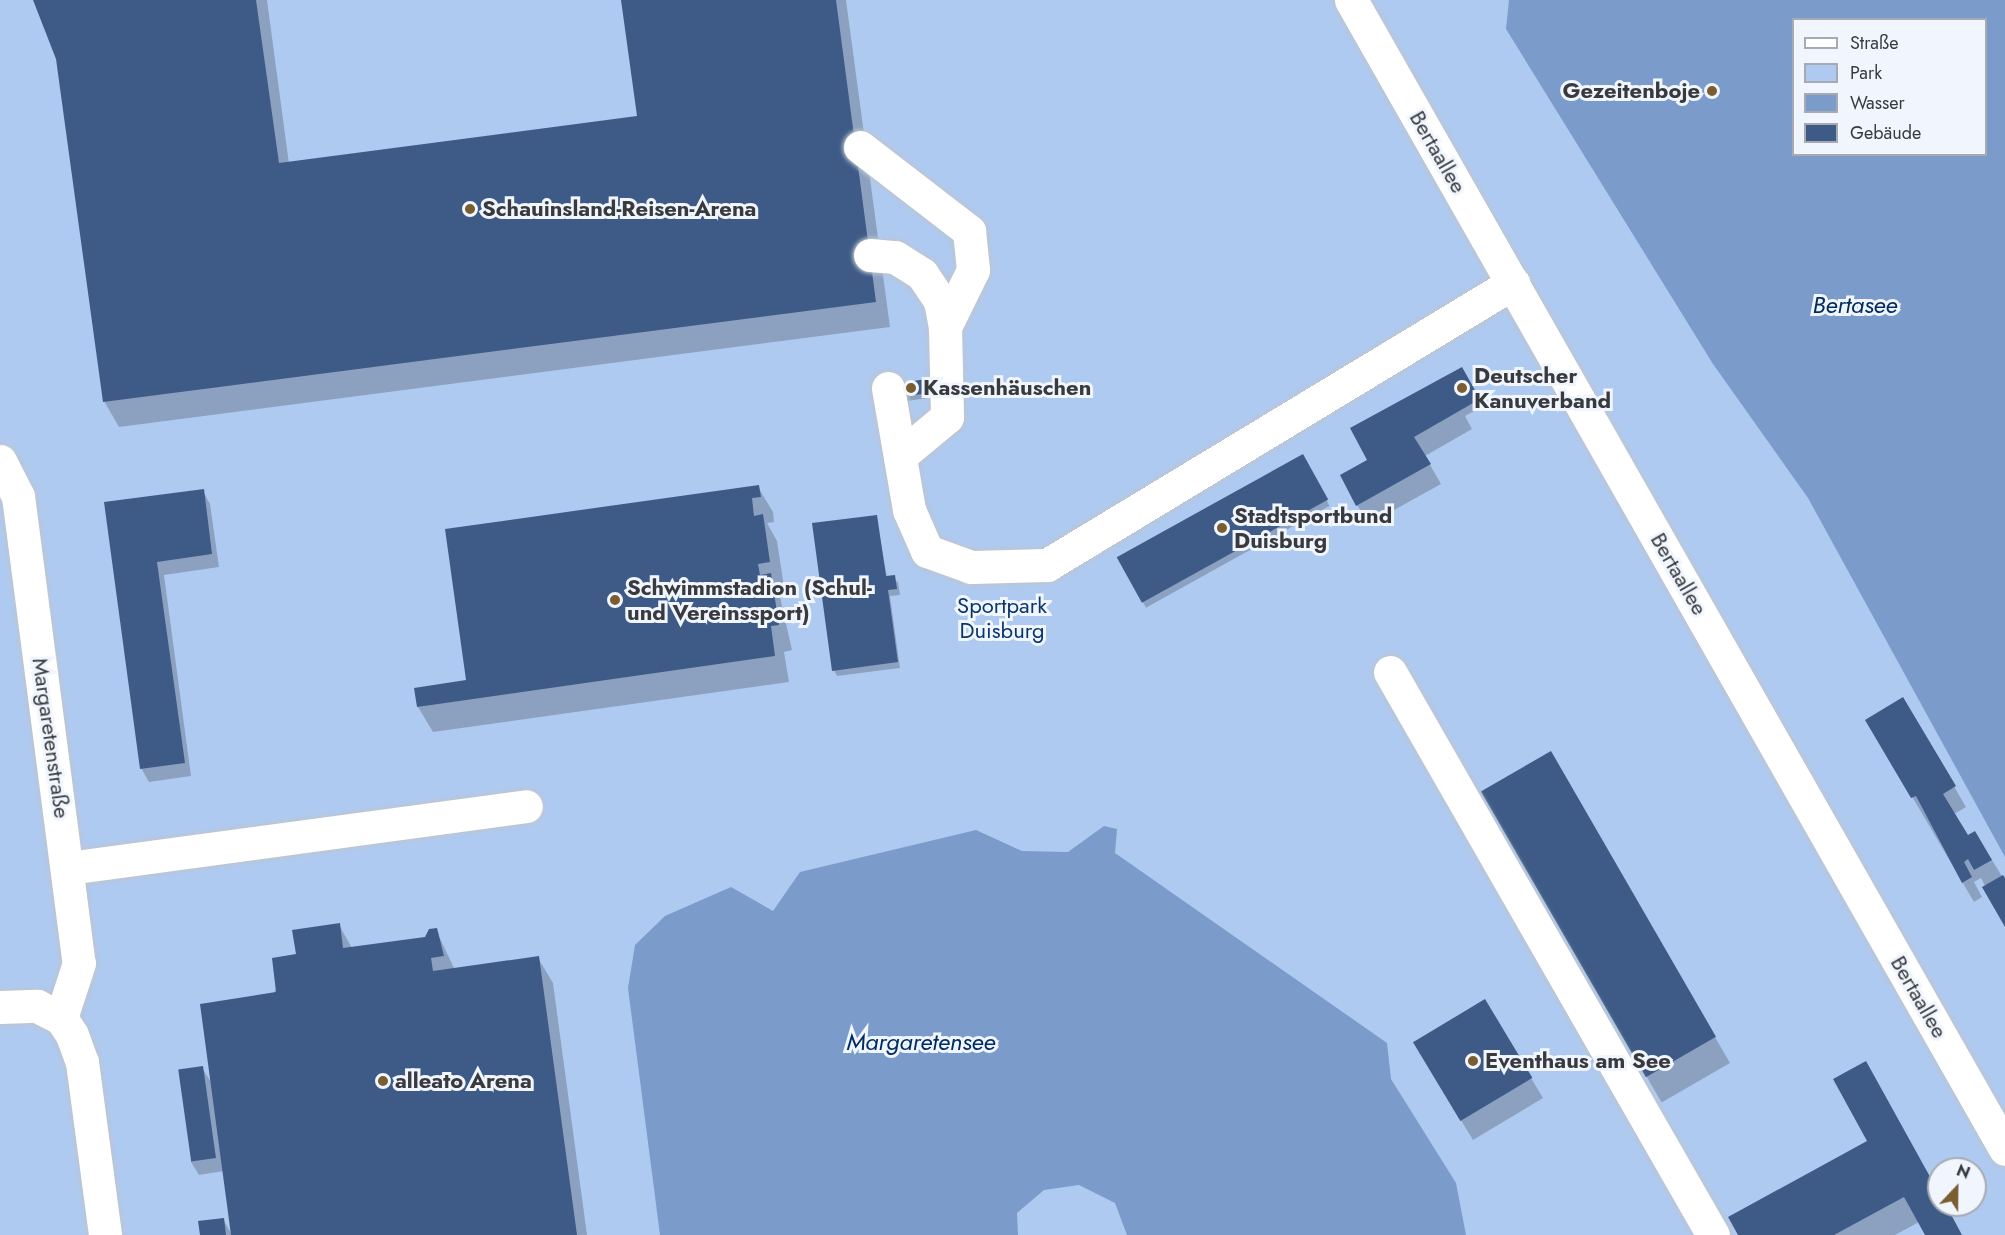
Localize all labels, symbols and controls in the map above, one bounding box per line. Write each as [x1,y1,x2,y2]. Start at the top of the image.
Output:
legend [1792,18,1987,156]
text: Straße [1850,30,1898,56]
text: Park [1850,60,1882,86]
place label: Gezeitenboje [1563,78,1700,104]
marker: Gezeitenboje [1705,84,1719,98]
text: Wasser [1850,90,1905,116]
street label: Bertaallee [1404,106,1472,198]
text: Gebäude [1850,120,1921,146]
place label: Schauinsland-Reisen-Arena [482,196,756,222]
marker: Schauinsland-Reisen-Arena [463,202,477,216]
water label: Bertasee [1812,291,1898,319]
place label: Deutscher Kanuverband [1474,362,1611,414]
place label: Kassenhäuschen [923,375,1091,401]
marker: Kassenhäuschen [904,381,918,395]
marker: Deutscher Kanuverband [1455,381,1469,395]
place label: Stadtsportbund Duisburg [1234,502,1392,554]
marker: Stadtsportbund Duisburg [1215,521,1229,535]
street label: Bertaallee [1645,528,1713,620]
place label: Schwimmstadion (Schul- und Vereinssport) [627,574,872,626]
park label: Sportpark Duisburg [957,592,1047,644]
marker: Schwimmstadion (Schul- und Vereinssport) [608,593,622,607]
street label: Margaretenstraße [27,656,75,820]
street label: Bertaallee [1885,951,1953,1043]
water label: Margaretensee [846,1028,996,1056]
place label: Eventhaus am See [1485,1048,1671,1074]
marker: Eventhaus am See [1466,1054,1480,1068]
place label: alleato Arena [395,1068,532,1094]
marker: alleato Arena [376,1074,390,1088]
north arrow [1927,1157,1987,1217]
text: N [1953,1159,1973,1185]

